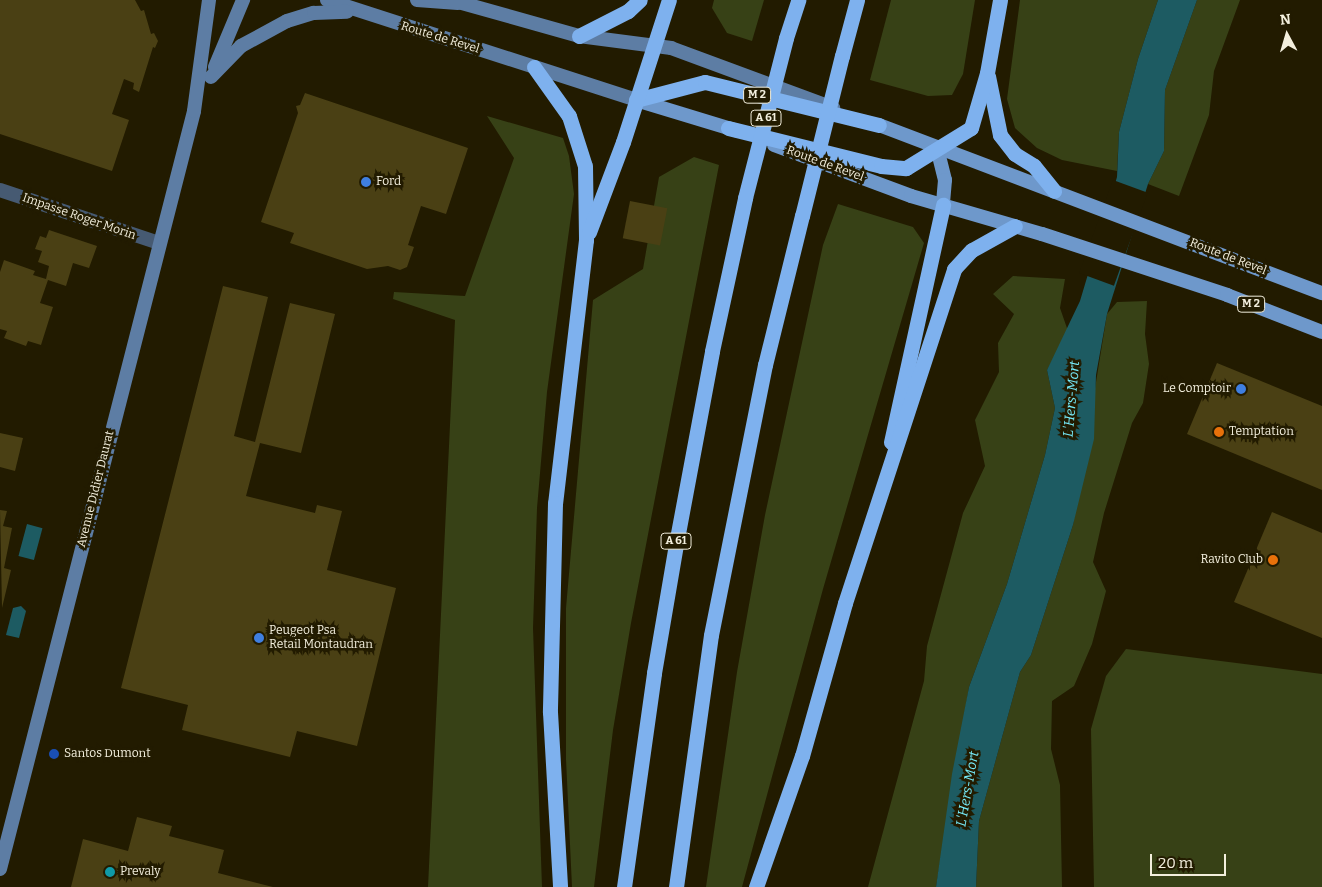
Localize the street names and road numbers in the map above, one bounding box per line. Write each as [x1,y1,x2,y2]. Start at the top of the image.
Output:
street label: Route de Revel [399,19,481,57]
road number: M 2 [742,86,772,104]
road number: A 61 [750,110,782,126]
street label: Route de Revel [784,143,866,185]
street label: Impasse Roger Morin [20,191,138,243]
street label: Route de Revel [1187,236,1269,278]
road number: M 2 [1236,296,1266,312]
street label: Avenue Didier Daurat [75,429,117,549]
road number: A 61 [660,532,692,550]

